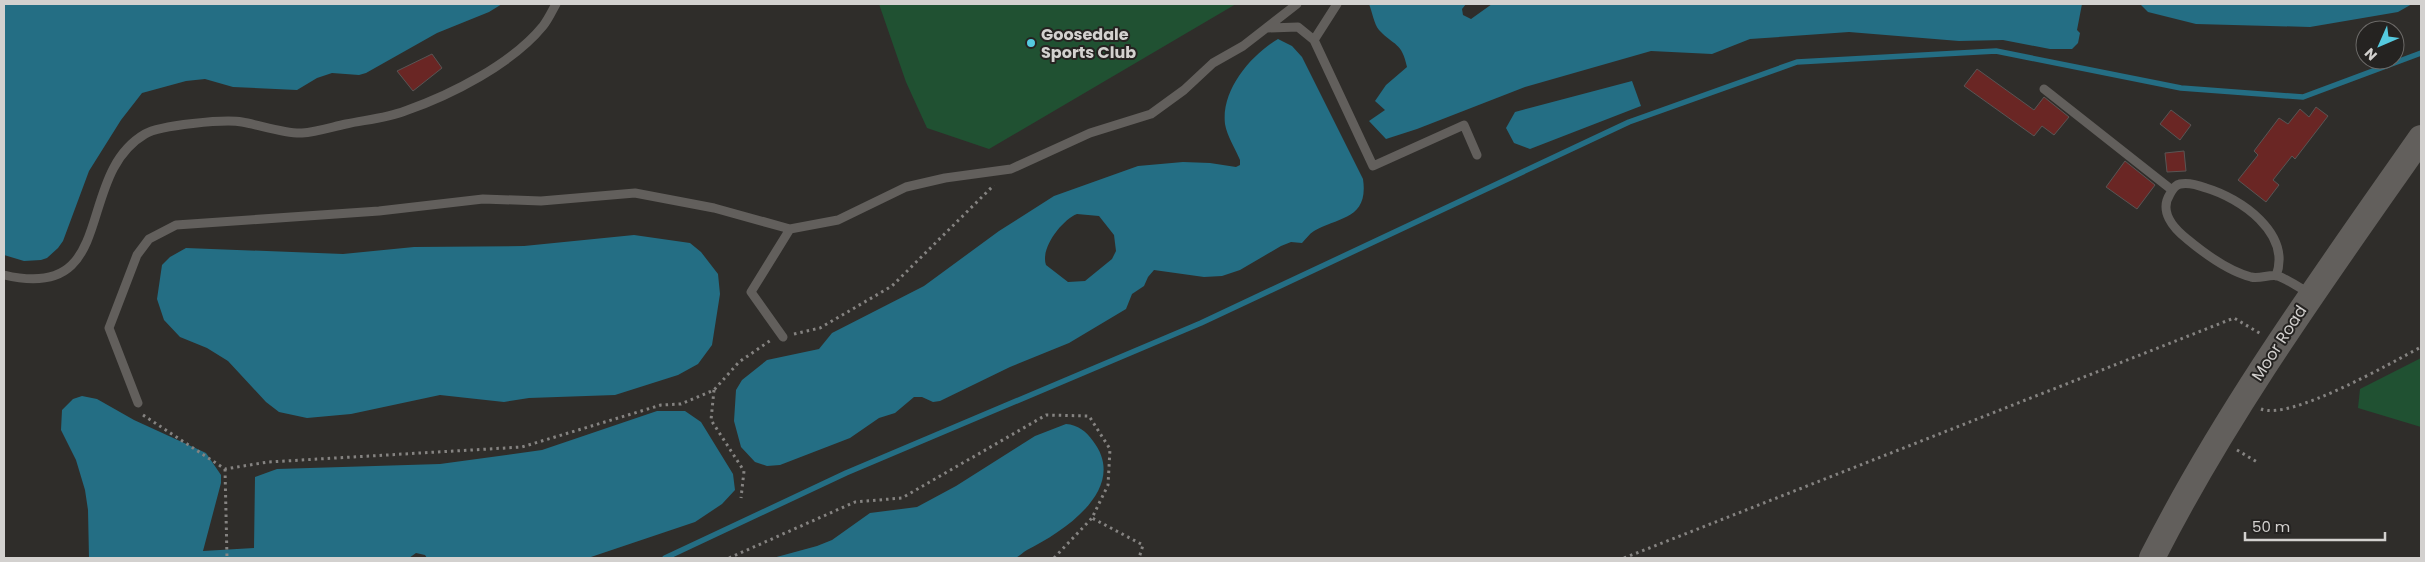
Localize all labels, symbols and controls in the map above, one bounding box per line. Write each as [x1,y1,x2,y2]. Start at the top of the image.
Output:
north arrow [2355,20,2405,70]
place label: Goosedale Sports Club [1041,23,1136,64]
marker: Goosedale Sports Club [1025,37,1037,49]
text: N [2360,43,2382,65]
street label: Moor Road [2246,301,2312,385]
scale bar [2245,510,2385,542]
text: 50 m [2252,516,2290,537]

